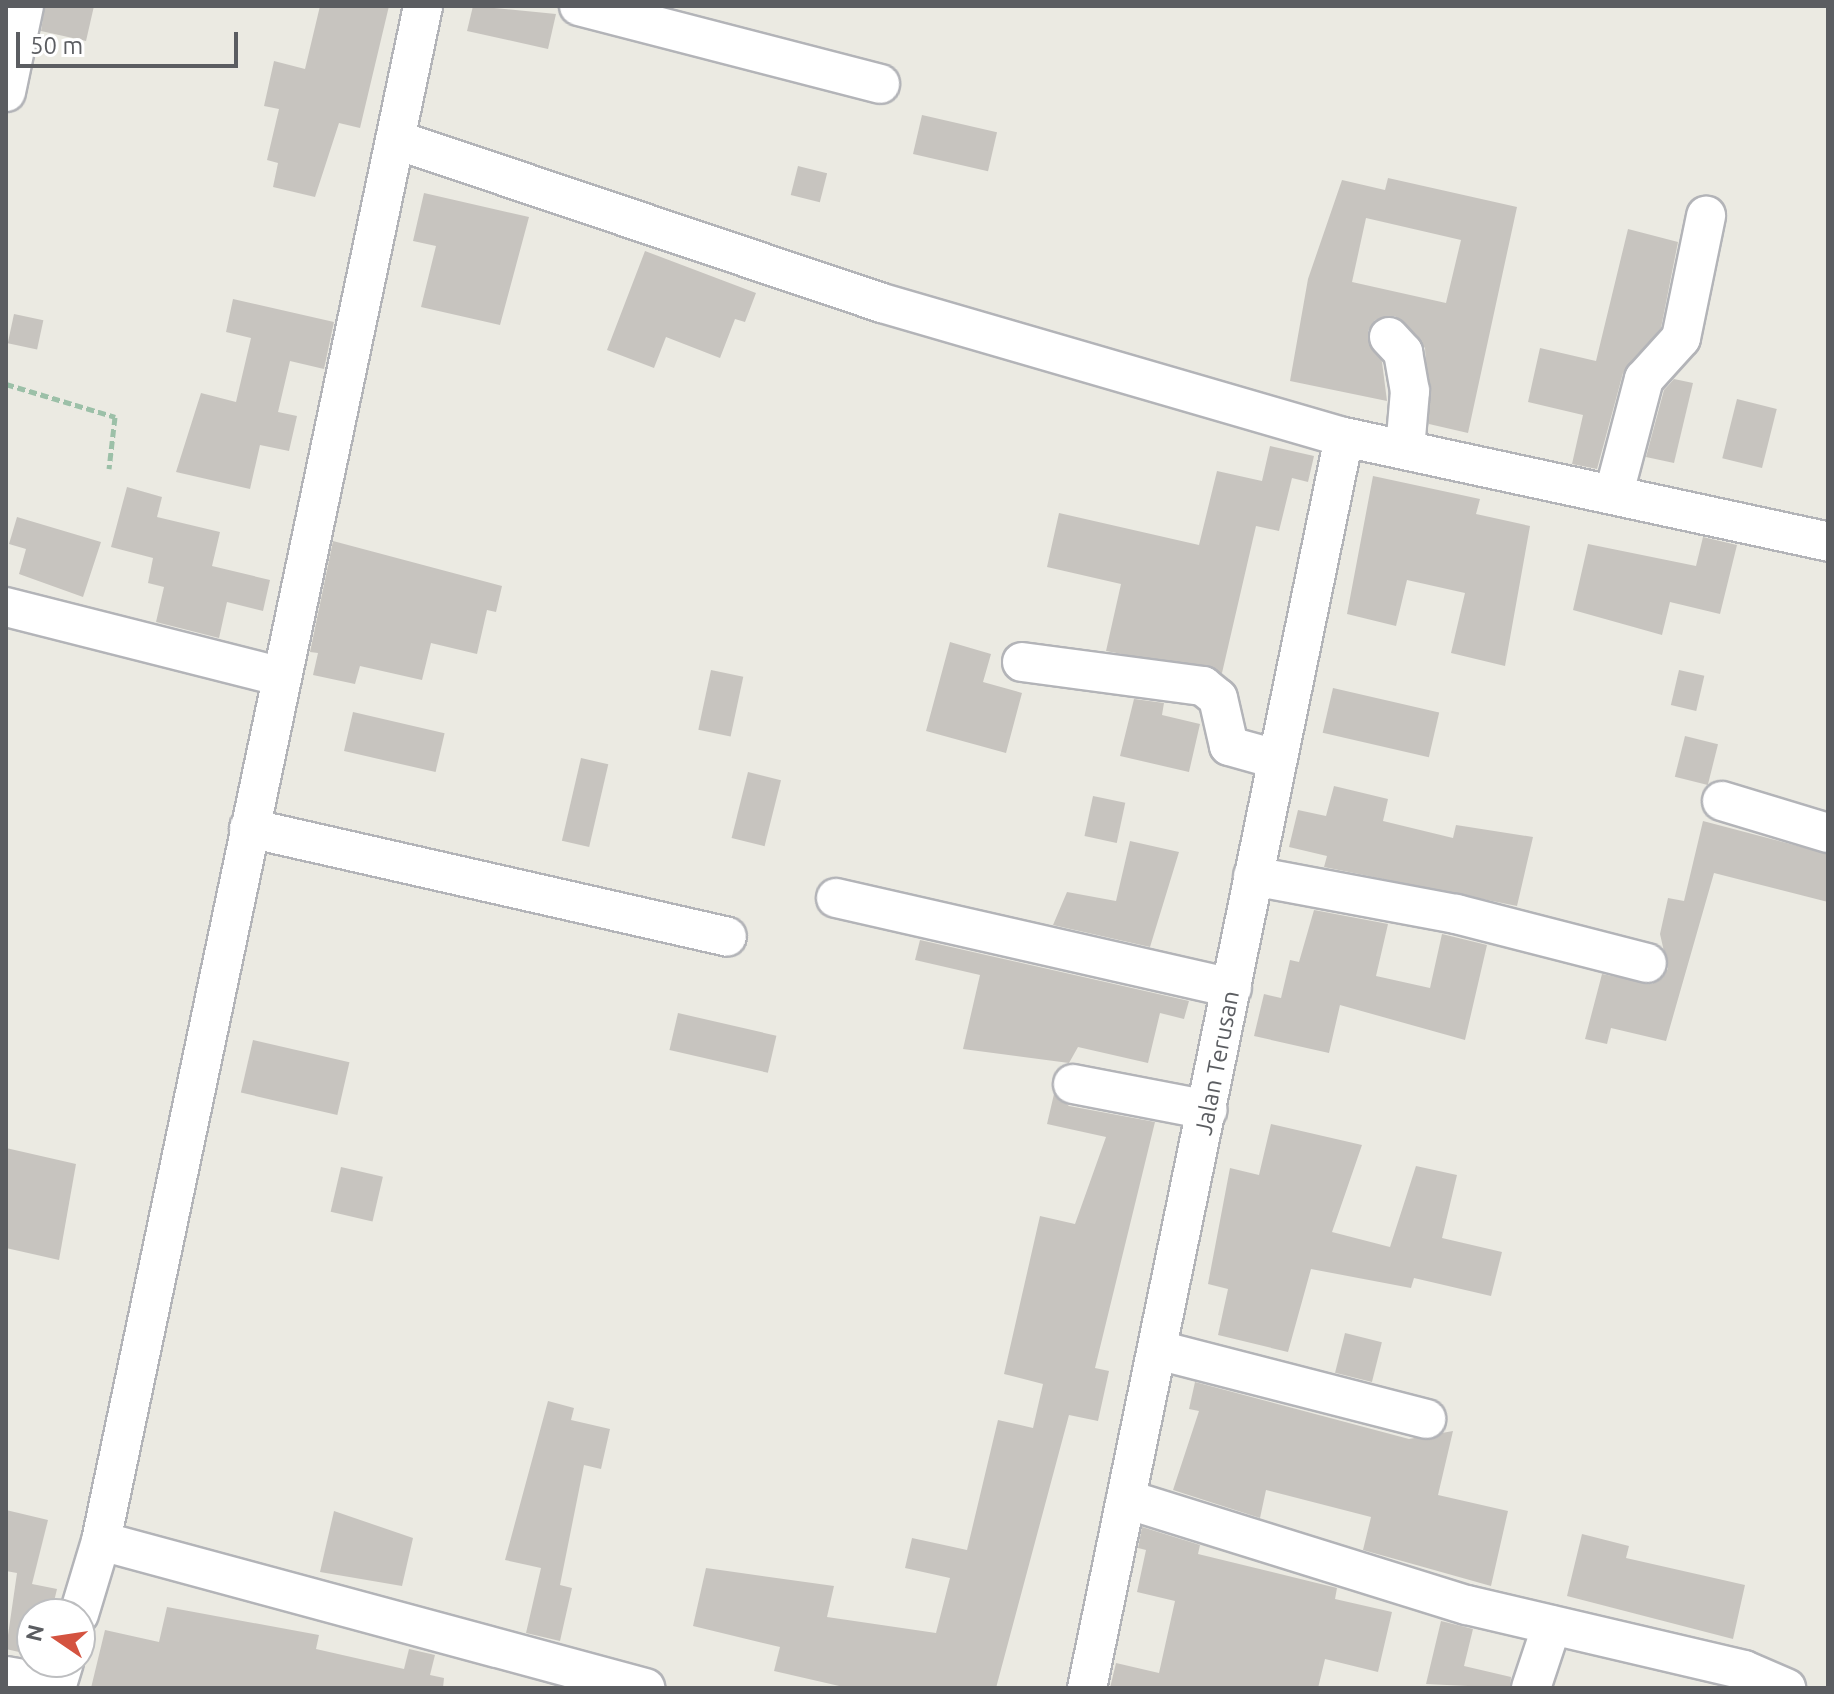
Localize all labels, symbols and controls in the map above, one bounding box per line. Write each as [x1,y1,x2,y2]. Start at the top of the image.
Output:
scale bar [20,16,242,66]
text: 50 m [30,32,83,59]
street label: Jalan Terusan [1189,988,1245,1138]
north arrow [16,1598,96,1678]
text: N [20,1622,48,1644]

